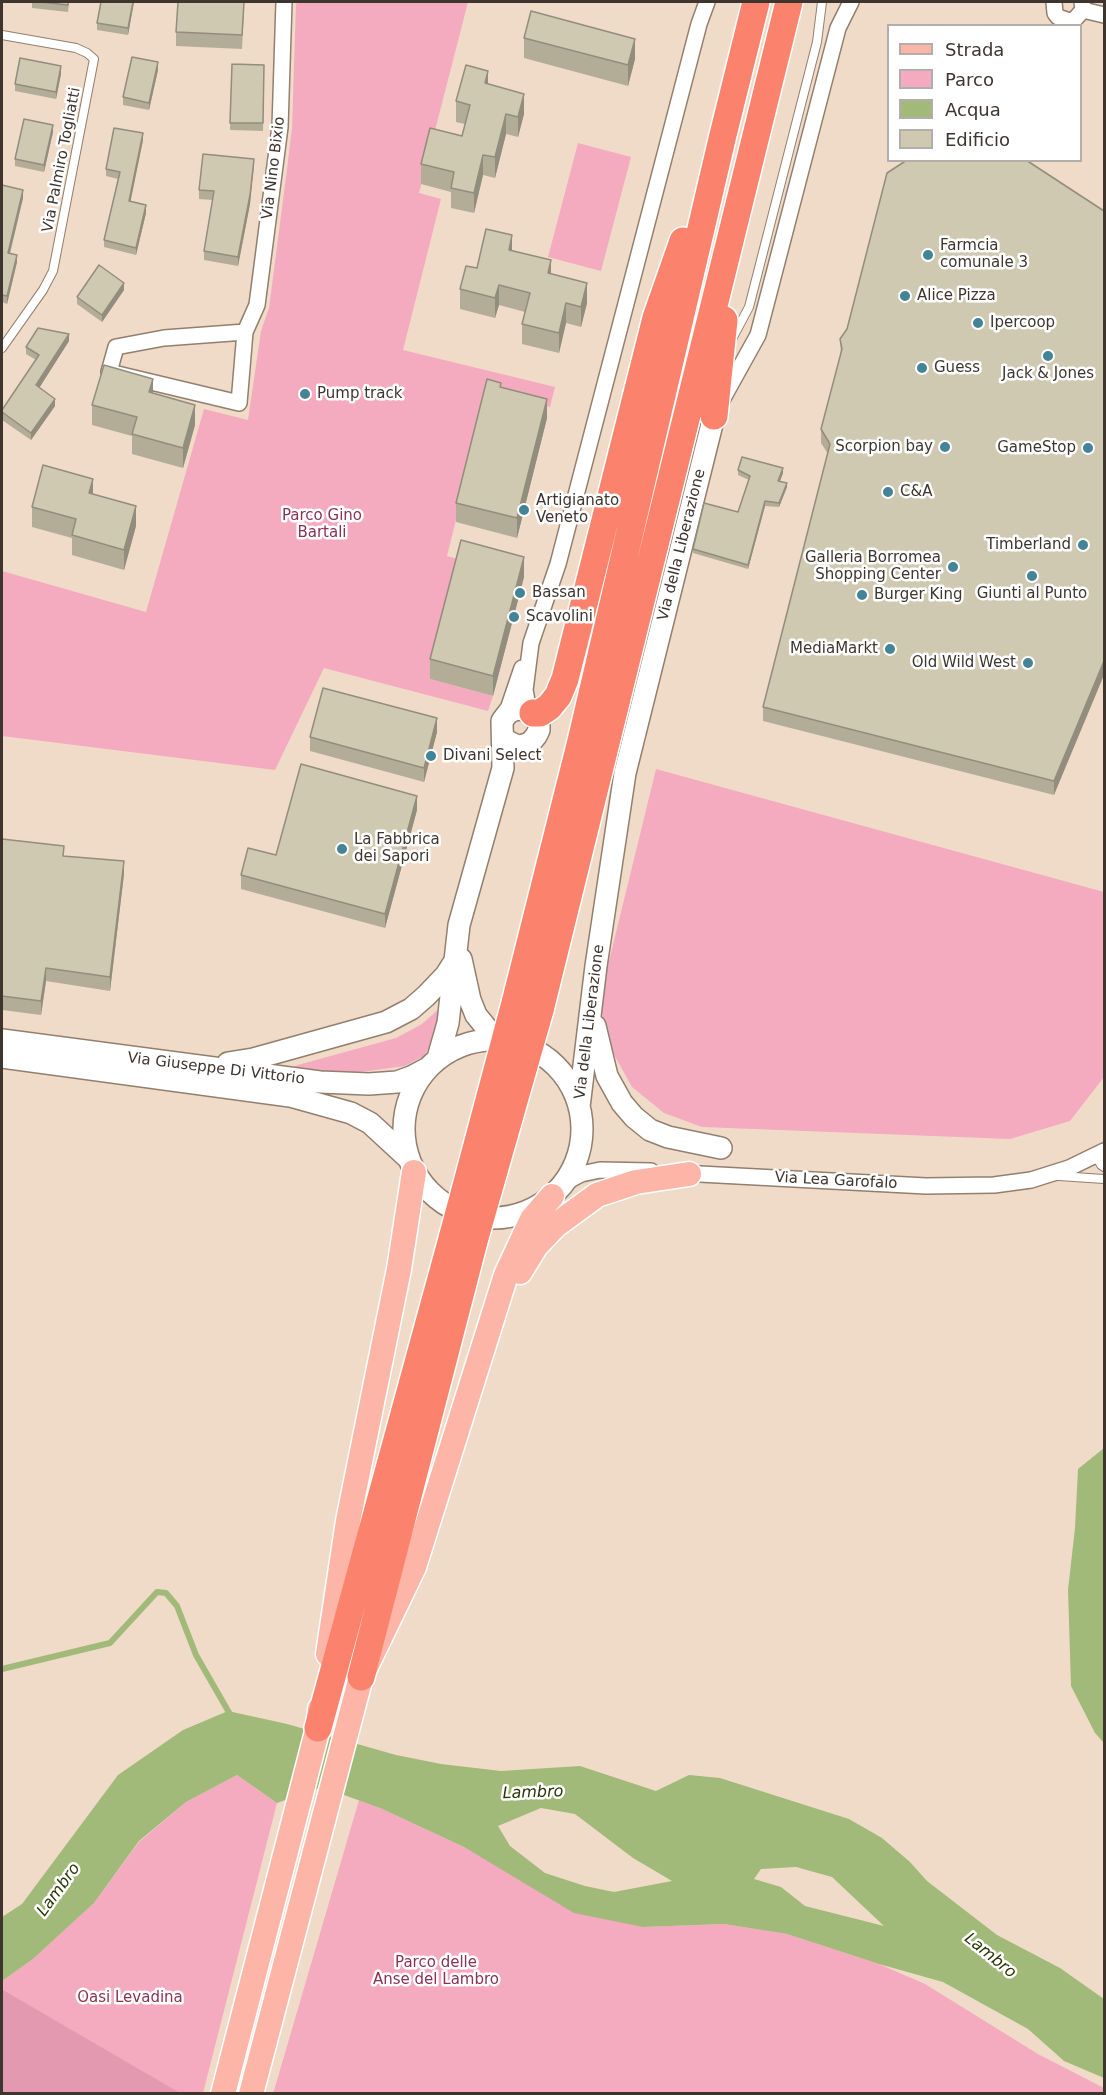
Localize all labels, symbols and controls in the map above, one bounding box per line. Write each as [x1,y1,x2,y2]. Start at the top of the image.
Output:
legend [887,24,1082,162]
text: Strada [945,39,1004,60]
text: Parco [945,69,994,90]
street label: Via Palmiro Togliatti [39,86,85,234]
text: Acqua [945,99,1001,120]
street label: Via Nino Bixio [259,115,289,221]
text: Edificio [945,129,1010,150]
place label: Farmcia comunale 3 [940,237,1028,272]
marker: Farmcia comunale 3 [921,248,935,262]
place label: Alice Pizza [917,287,996,305]
marker: Alice Pizza [898,289,912,303]
place label: Ipercoop [990,314,1055,332]
marker: Ipercoop [971,316,985,330]
marker: Jack & Jones [1041,349,1055,363]
place label: Guess [934,359,980,377]
marker: Guess [915,361,929,375]
place label: Jack & Jones [1002,365,1094,383]
place label: Pump track [317,385,402,403]
marker: Pump track [298,387,312,401]
place label: Scorpion bay [835,438,933,456]
place label: GameStop [997,439,1076,457]
marker: Scorpion bay [938,440,952,454]
marker: GameStop [1081,441,1095,455]
street label: Via della Liberazione [654,467,710,623]
place label: C&A [900,483,932,501]
marker: C&A [881,485,895,499]
place label: Artigianato Veneto [536,492,619,527]
marker: Artigianato Veneto [517,503,531,517]
park label: Parco Gino Bartali [282,507,362,542]
place label: Timberland [986,536,1071,554]
marker: Timberland [1076,538,1090,552]
place label: Galleria Borromea Shopping Center [805,549,941,584]
marker: Galleria Borromea Shopping Center [946,560,960,574]
marker: Giunti al Punto [1025,569,1039,583]
place label: Bassan [532,584,586,602]
place label: Giunti al Punto [977,585,1087,603]
marker: Bassan [513,586,527,600]
place label: Burger King [874,586,962,604]
marker: Burger King [855,588,869,602]
place label: Scavolini [526,608,593,626]
marker: Scavolini [507,610,521,624]
place label: MediaMarkt [790,640,878,658]
marker: MediaMarkt [883,642,897,656]
place label: Old Wild West [912,654,1016,672]
marker: Old Wild West [1021,656,1035,670]
place label: Divani Select [443,747,542,765]
marker: Divani Select [424,749,438,763]
place label: La Fabbrica dei Sapori [354,831,440,866]
marker: La Fabbrica dei Sapori [335,842,349,856]
street label: Via della Liberazione [572,944,608,1100]
street label: Via Giuseppe Di Vittorio [126,1049,306,1089]
street label: Via Lea Garofalo [774,1169,898,1193]
water label: Lambro [502,1782,564,1804]
water label: Lambro [33,1860,85,1920]
water label: Lambro [960,1929,1020,1983]
park label: Parco delle Anse del Lambro [373,1954,499,1989]
park label: Oasi Levadina [77,1989,183,2007]

